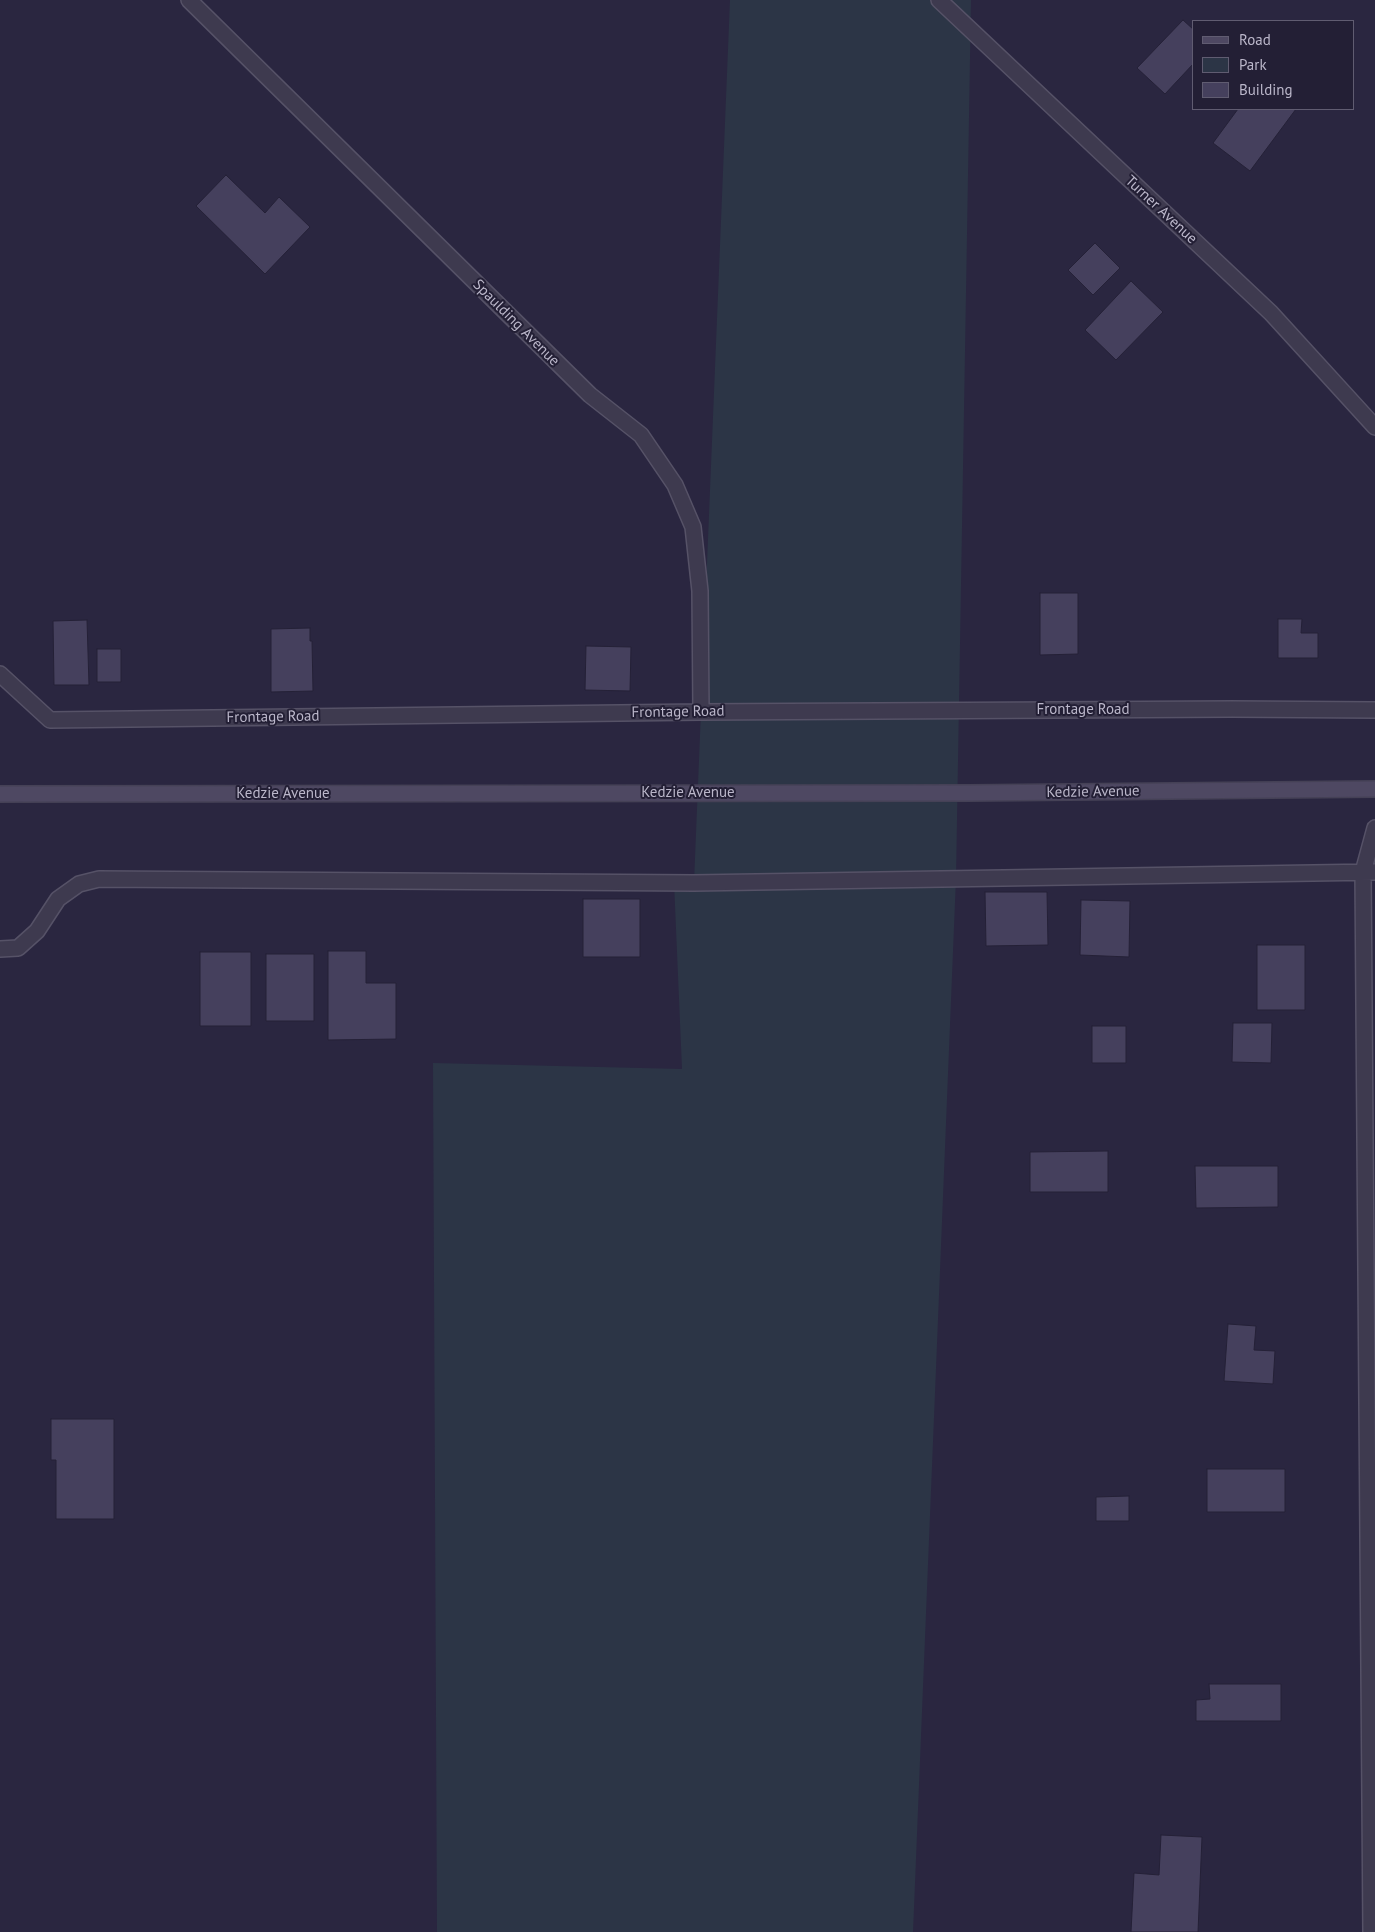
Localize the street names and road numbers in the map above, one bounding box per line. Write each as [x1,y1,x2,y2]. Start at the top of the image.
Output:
street label: Turner Avenue [1121,172,1201,248]
street label: Spaulding Avenue [469,276,563,370]
street label: Frontage Road [1036,701,1130,719]
street label: Frontage Road [631,702,725,722]
street label: Frontage Road [226,707,320,727]
street label: Kedzie Avenue [1046,782,1140,802]
street label: Kedzie Avenue [641,784,735,802]
street label: Kedzie Avenue [236,785,330,803]

